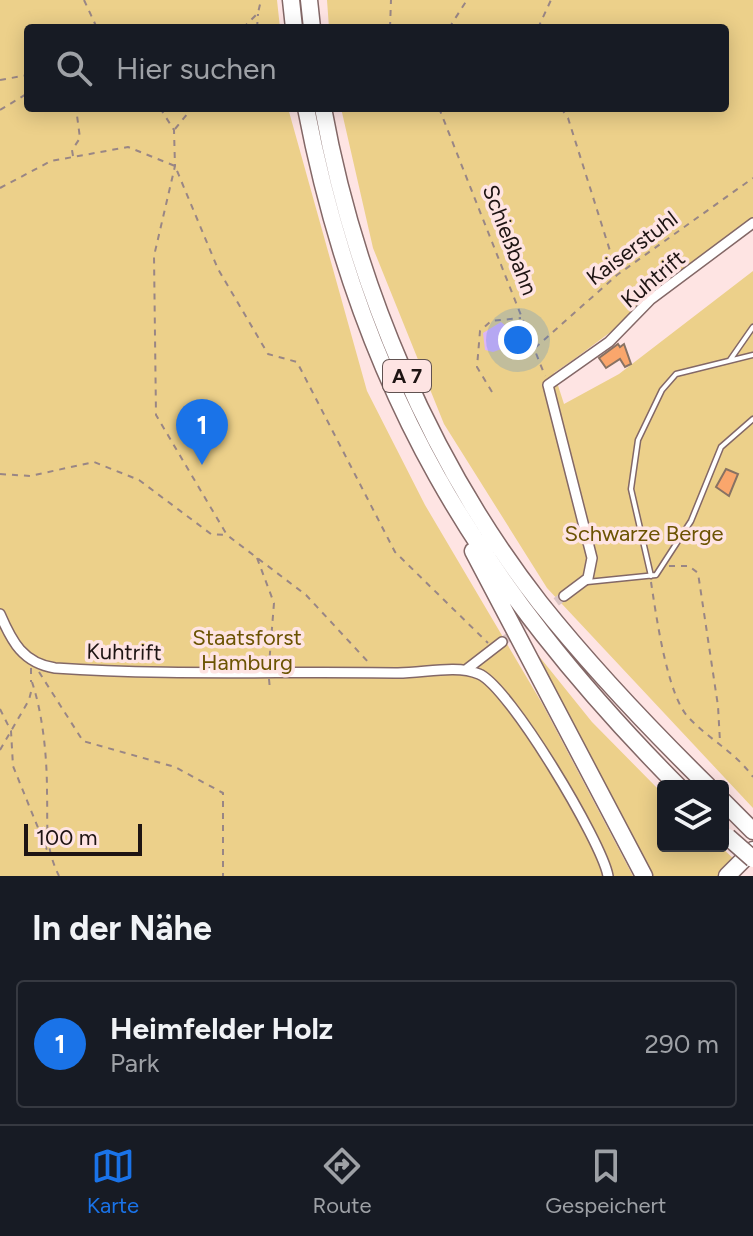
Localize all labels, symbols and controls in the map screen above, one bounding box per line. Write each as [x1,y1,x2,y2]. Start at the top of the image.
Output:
search box [24,24,729,112]
icon: search [52,46,96,90]
text: Hier suchen [116,50,276,87]
street label: Schießbahn [477,181,543,299]
street label: Kaiserstuhl [581,205,683,291]
street label: Kuhtrift [616,244,690,314]
your location [498,320,538,360]
road number: A 7 [383,360,431,392]
pin: 1 [176,399,228,465]
park label: Schwarze Berge [564,520,724,547]
park label: Staatsforst Hamburg [192,624,302,676]
street label: Kuhtrift [86,638,162,666]
map controls [657,780,729,852]
button: layers [657,780,729,852]
scale bar [24,820,142,856]
text: 100 m [36,824,97,851]
text: In der Nähe [32,908,212,949]
text: Heimfelder Holz [110,1010,333,1047]
text: 1 [55,1028,65,1060]
text: 290 m [645,1028,719,1060]
text: Park [110,1047,159,1079]
tab: Karte [87,1144,139,1219]
tab: Route [313,1144,372,1219]
tab: Gespeichert [545,1144,666,1219]

